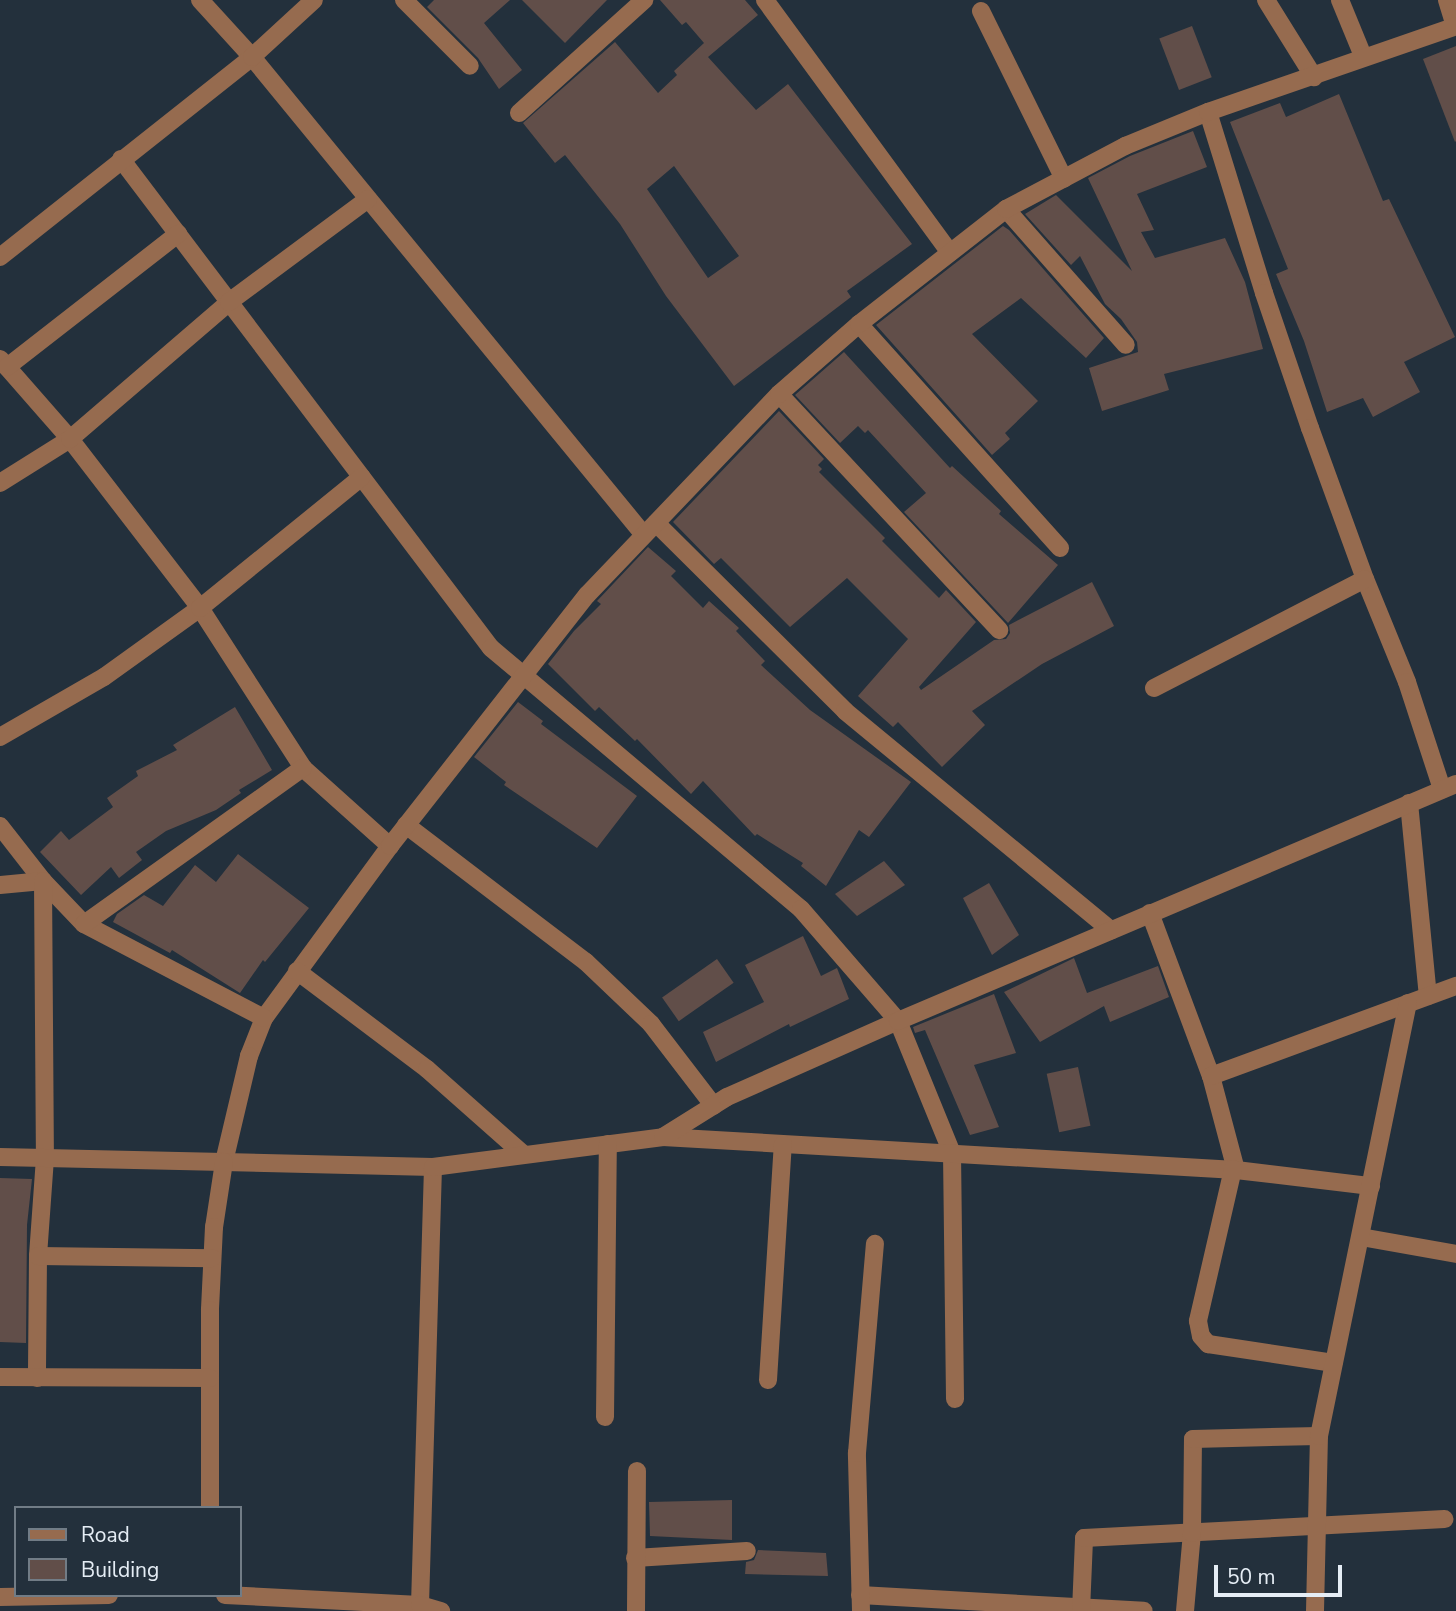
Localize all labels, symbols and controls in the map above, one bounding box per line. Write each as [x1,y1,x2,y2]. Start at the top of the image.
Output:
legend [14,1506,242,1597]
text: Road [81,1521,130,1549]
scale bar [1218,1552,1346,1596]
text: Building [81,1556,159,1584]
text: 50 m [1227,1563,1276,1591]

